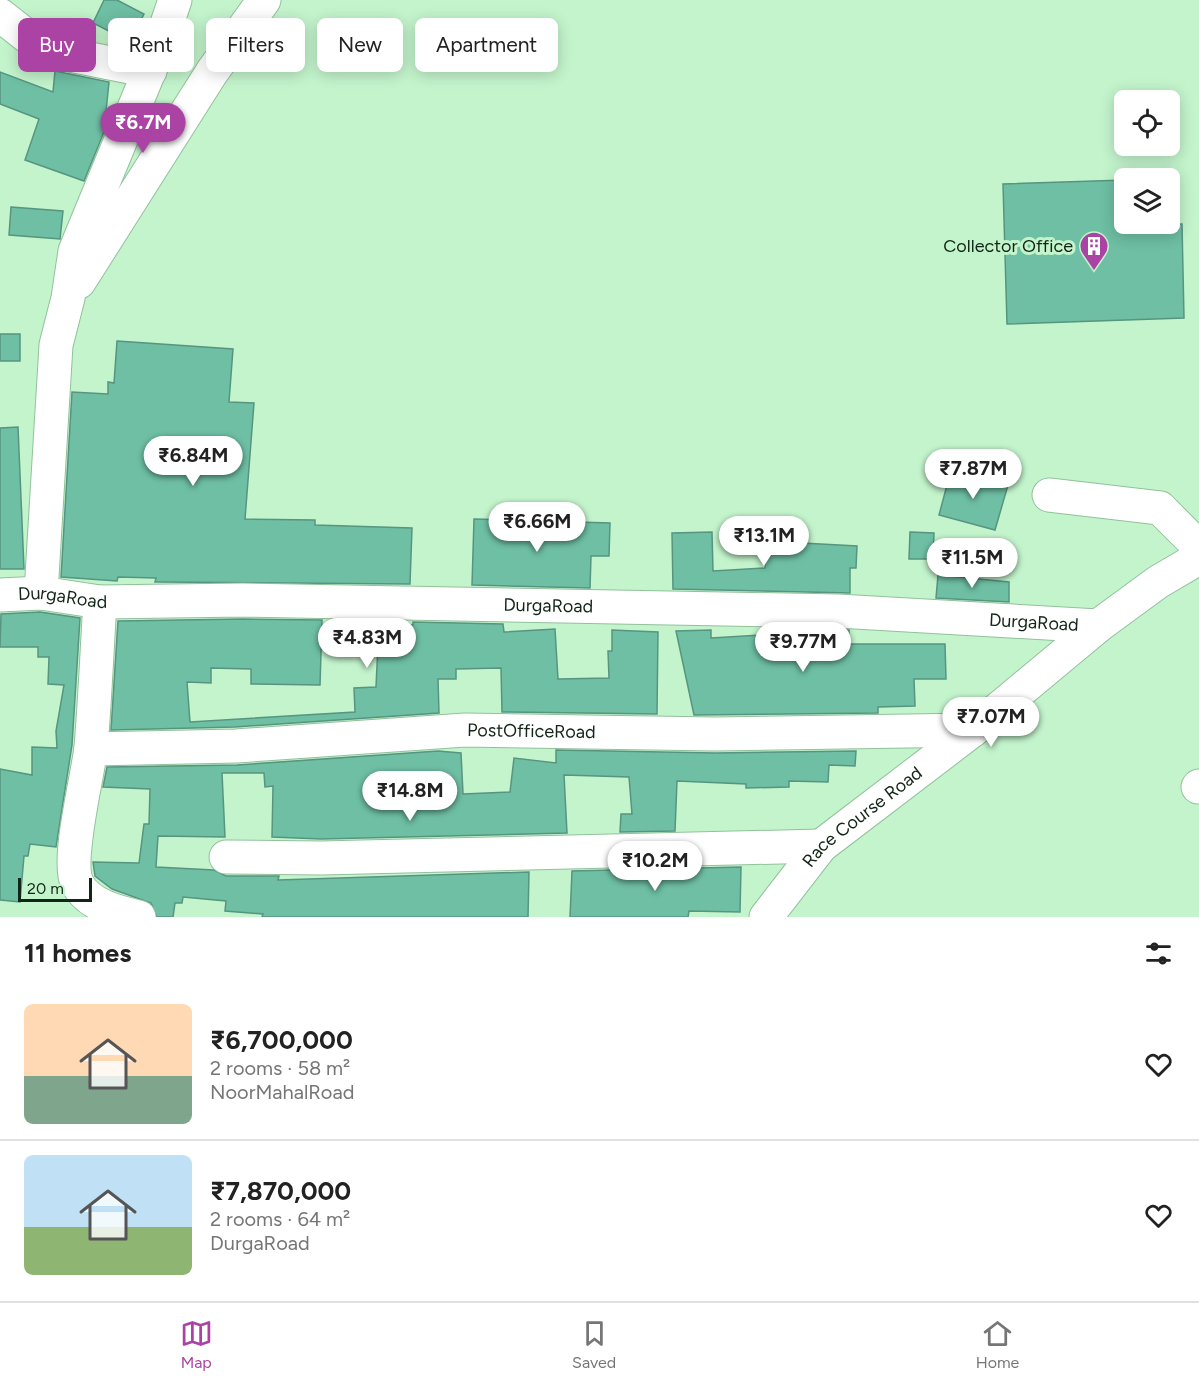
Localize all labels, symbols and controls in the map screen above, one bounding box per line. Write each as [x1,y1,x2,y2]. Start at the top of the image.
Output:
chip: Buy [18,18,96,72]
chip: Rent [108,18,194,72]
chip: Filters [206,18,305,72]
chip: New [317,18,403,72]
chip: Apartment [415,18,558,72]
map controls [1114,90,1180,234]
button: locate [1114,90,1180,156]
pin: ₹6.7M [101,103,185,154]
text: ₹6.7M [115,110,171,134]
button: layers [1114,168,1180,234]
building icon: Collector Office [1078,230,1110,272]
place label: Collector Office [943,235,1073,257]
pin: ₹6.84M [144,436,242,487]
text: ₹6.84M [158,443,228,467]
pin: ₹7.87M [924,449,1022,500]
text: ₹7.87M [939,456,1007,480]
pin: ₹6.66M [488,502,586,553]
text: ₹6.66M [503,509,571,533]
pin: ₹13.1M [715,516,813,567]
text: ₹13.1M [733,523,795,547]
pin: ₹11.5M [923,538,1021,589]
text: ₹11.5M [941,545,1003,569]
street label: DurgaRoad [18,582,107,613]
street label: DurgaRoad [503,594,593,617]
street label: DurgaRoad [988,609,1079,636]
pin: ₹4.83M [318,618,416,669]
pin: ₹9.77M [754,622,852,673]
text: ₹4.83M [332,625,402,649]
text: ₹9.77M [769,629,837,653]
pin: ₹7.07M [942,697,1040,748]
text: ₹7.07M [956,704,1026,728]
street label: PostOfficeRoad [467,719,596,743]
street label: Race Course Road [798,762,926,872]
pin: ₹14.8M [361,771,459,822]
text: ₹14.8M [376,778,444,802]
pin: ₹10.2M [606,841,704,892]
text: ₹10.2M [621,848,689,872]
scale bar [18,875,92,902]
text: 20 m [27,879,64,898]
text: 11 homes [24,937,131,969]
icon: filters [1142,937,1175,970]
text: ₹6,700,000 [210,1024,353,1056]
icon: home [72,1028,144,1100]
icon: heart [1142,1048,1175,1081]
text: 2 rooms · 58 m² [210,1056,350,1080]
text: NoorMahalRoad [210,1080,354,1104]
text: ₹7,870,000 [210,1175,351,1207]
icon: home [72,1179,144,1251]
icon: heart [1142,1199,1175,1232]
text: 2 rooms · 64 m² [210,1207,350,1231]
text: DurgaRoad [210,1231,310,1255]
tab: Map [180,1317,213,1372]
tab: Saved [572,1317,616,1372]
tab: Home [976,1317,1019,1372]

